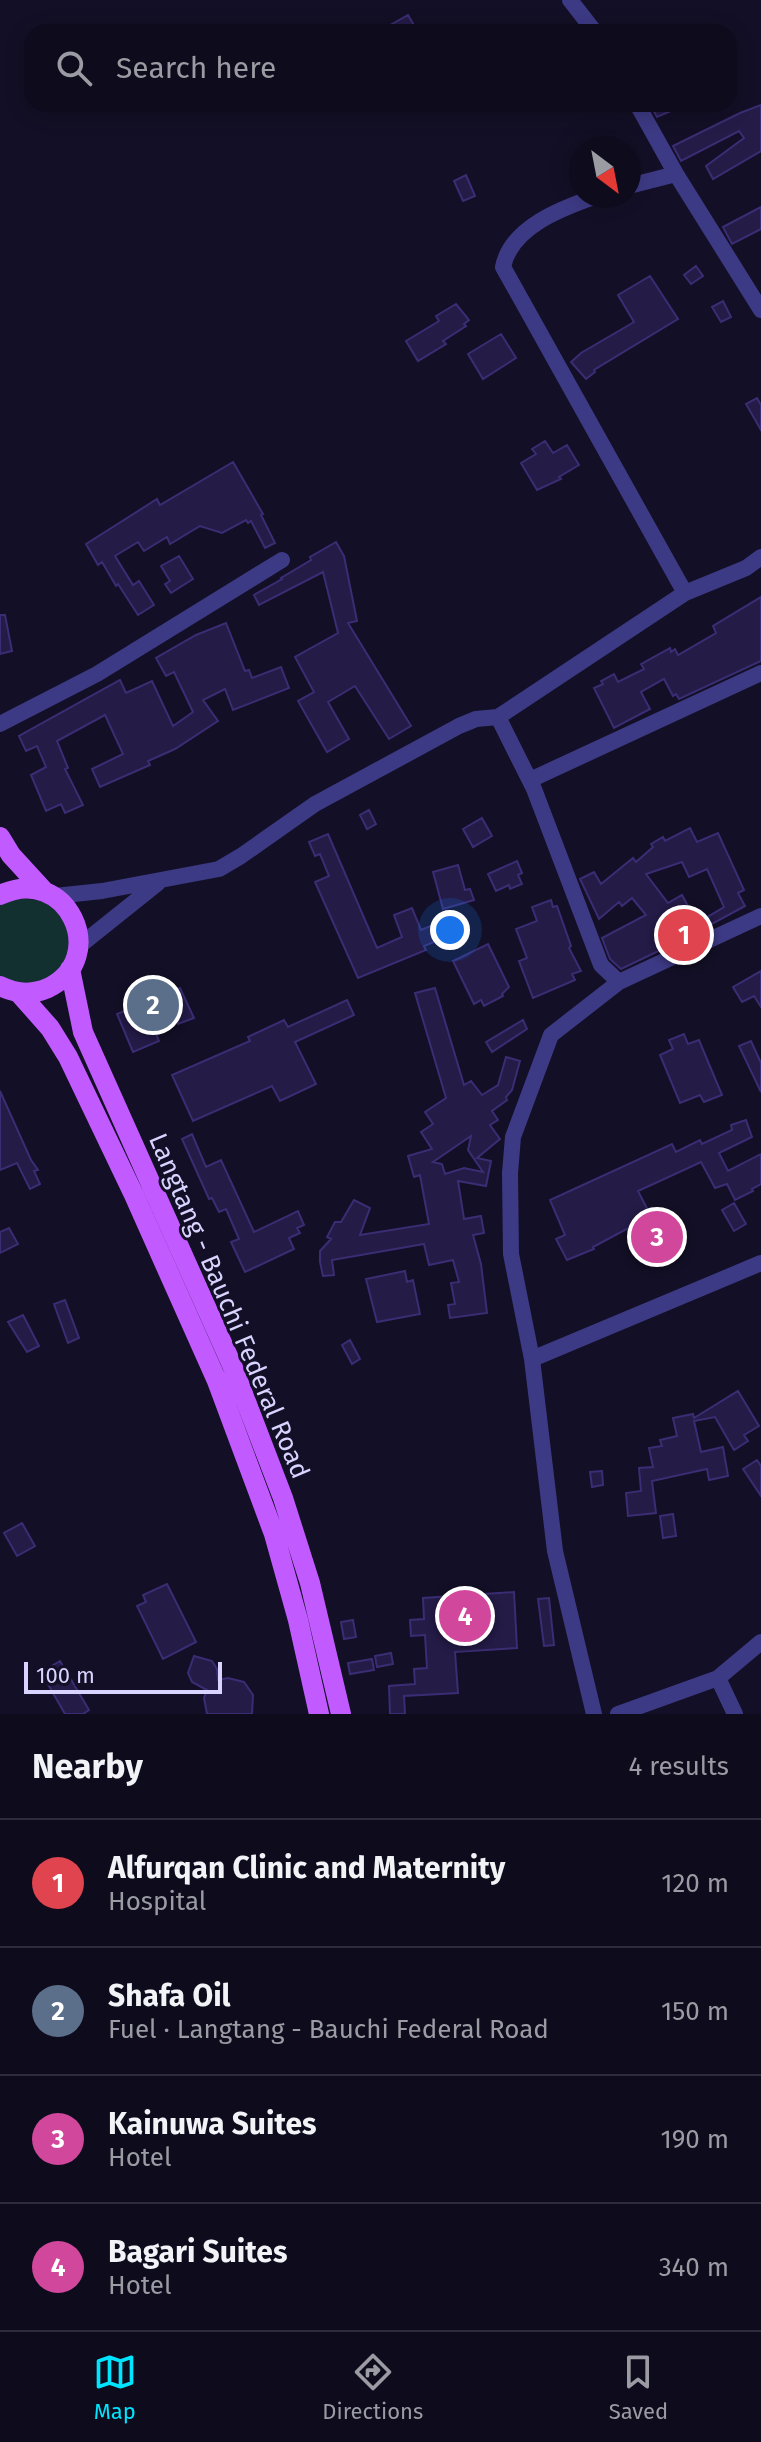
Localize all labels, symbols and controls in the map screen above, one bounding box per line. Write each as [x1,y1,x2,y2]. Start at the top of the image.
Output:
search box [24,24,737,112]
icon: search [52,46,96,90]
text: Search here [116,50,276,86]
north arrow [569,136,641,208]
pin: 1 [658,905,710,965]
your location [430,910,470,950]
pin: 2 [127,975,179,1035]
street label: Langtang - Bauchi Federal Road [142,1129,316,1483]
pin: 3 [631,1207,683,1267]
pin: 4 [439,1586,491,1646]
scale bar [24,1658,222,1694]
text: 100 m [36,1662,95,1689]
text: Nearby [32,1746,143,1787]
text: 4 results [628,1751,729,1782]
text: Alfurqan Clinic and Maternity [108,1850,505,1886]
text: 1 [52,1868,64,1899]
text: 120 m [661,1868,729,1899]
text: Hospital [108,1886,207,1917]
text: Shafa Oil [108,1978,231,2014]
text: 2 [51,1996,65,2027]
text: 150 m [661,1996,729,2027]
text: Fuel · Langtang - Bauchi Federal Road [108,2014,549,2045]
text: Kainuwa Suites [108,2106,317,2142]
text: 3 [51,2124,65,2155]
text: 190 m [660,2124,729,2155]
text: Hotel [108,2142,172,2173]
text: Bagari Suites [108,2234,287,2270]
text: 4 [51,2252,65,2283]
text: 340 m [659,2252,729,2283]
text: Hotel [108,2270,172,2301]
tab: Map [93,2350,137,2425]
tab: Directions [322,2350,423,2425]
tab: Saved [609,2350,668,2425]

